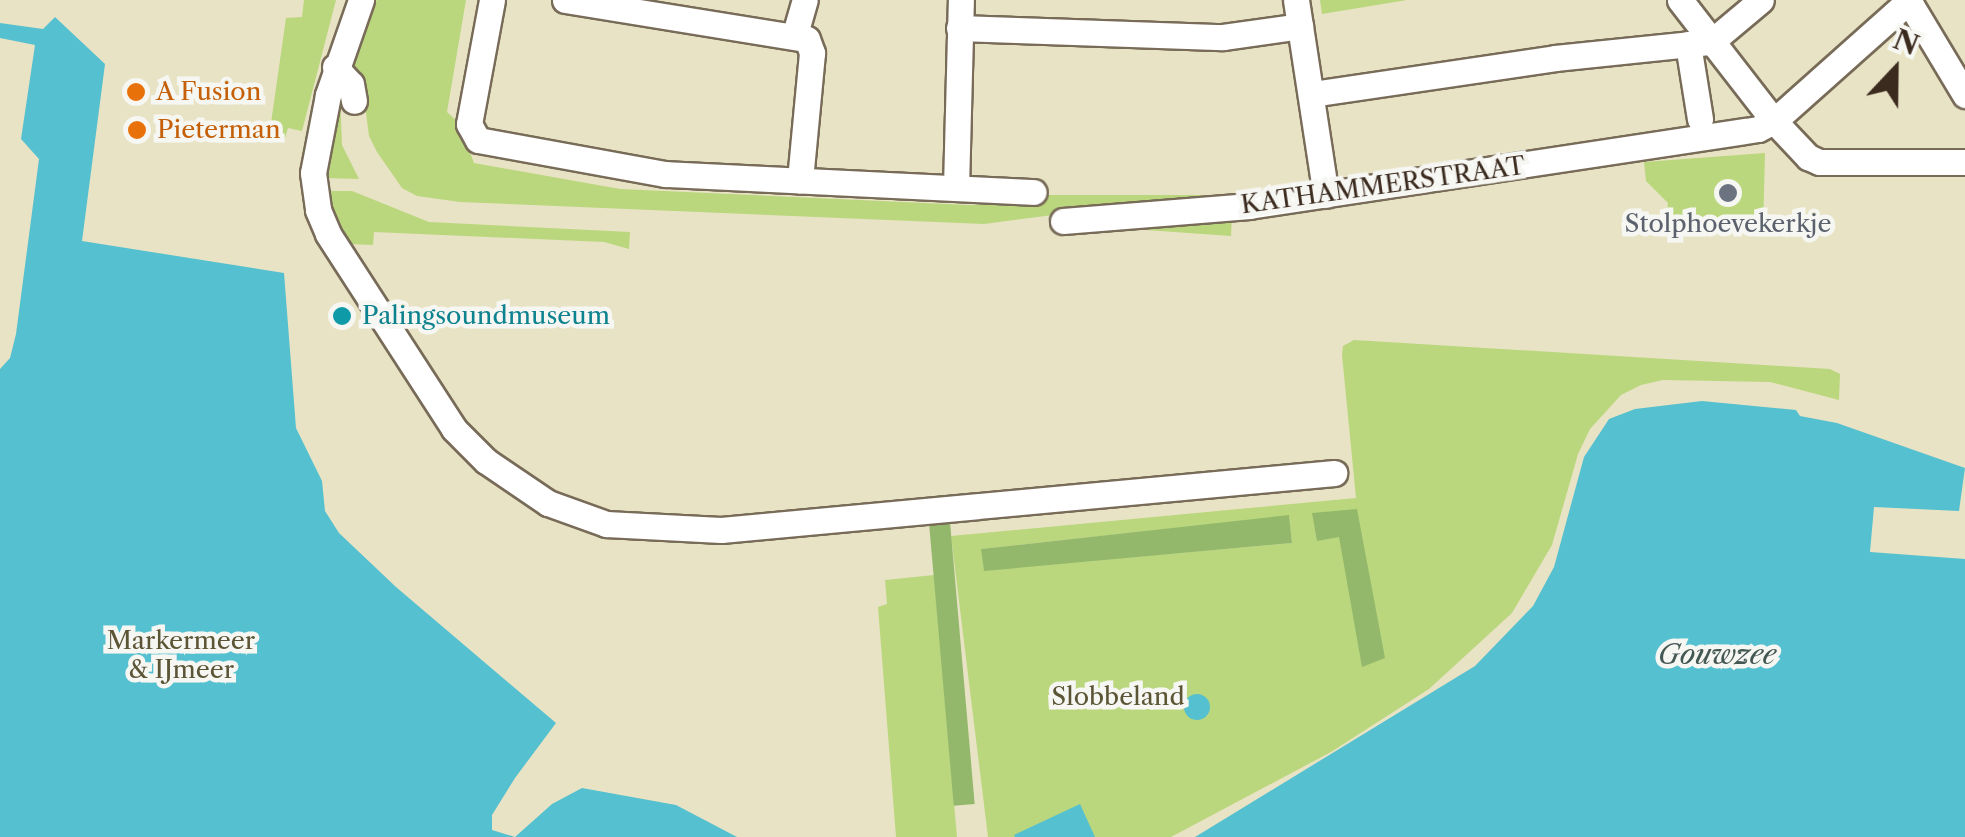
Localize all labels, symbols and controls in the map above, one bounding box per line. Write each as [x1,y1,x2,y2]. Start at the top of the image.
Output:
north arrow [1845,20,1945,120]
text: N [1889,22,1924,63]
place label: A Fusion [156,77,262,107]
marker: A Fusion [125,81,147,103]
place label: Pieterman [157,115,281,145]
marker: Pieterman [126,119,148,141]
street label: KATHAMMERSTRAAT [1239,151,1527,221]
marker: Stolphoevekerkje [1717,182,1739,204]
place label: Stolphoevekerkje [1625,209,1831,239]
place label: Palingsoundmuseum [362,301,610,331]
marker: Palingsoundmuseum [331,305,353,327]
park label: Markermeer & IJmeer [107,627,255,686]
water label: Gouwzee [1658,637,1776,671]
park label: Slobbeland [1051,682,1185,712]

